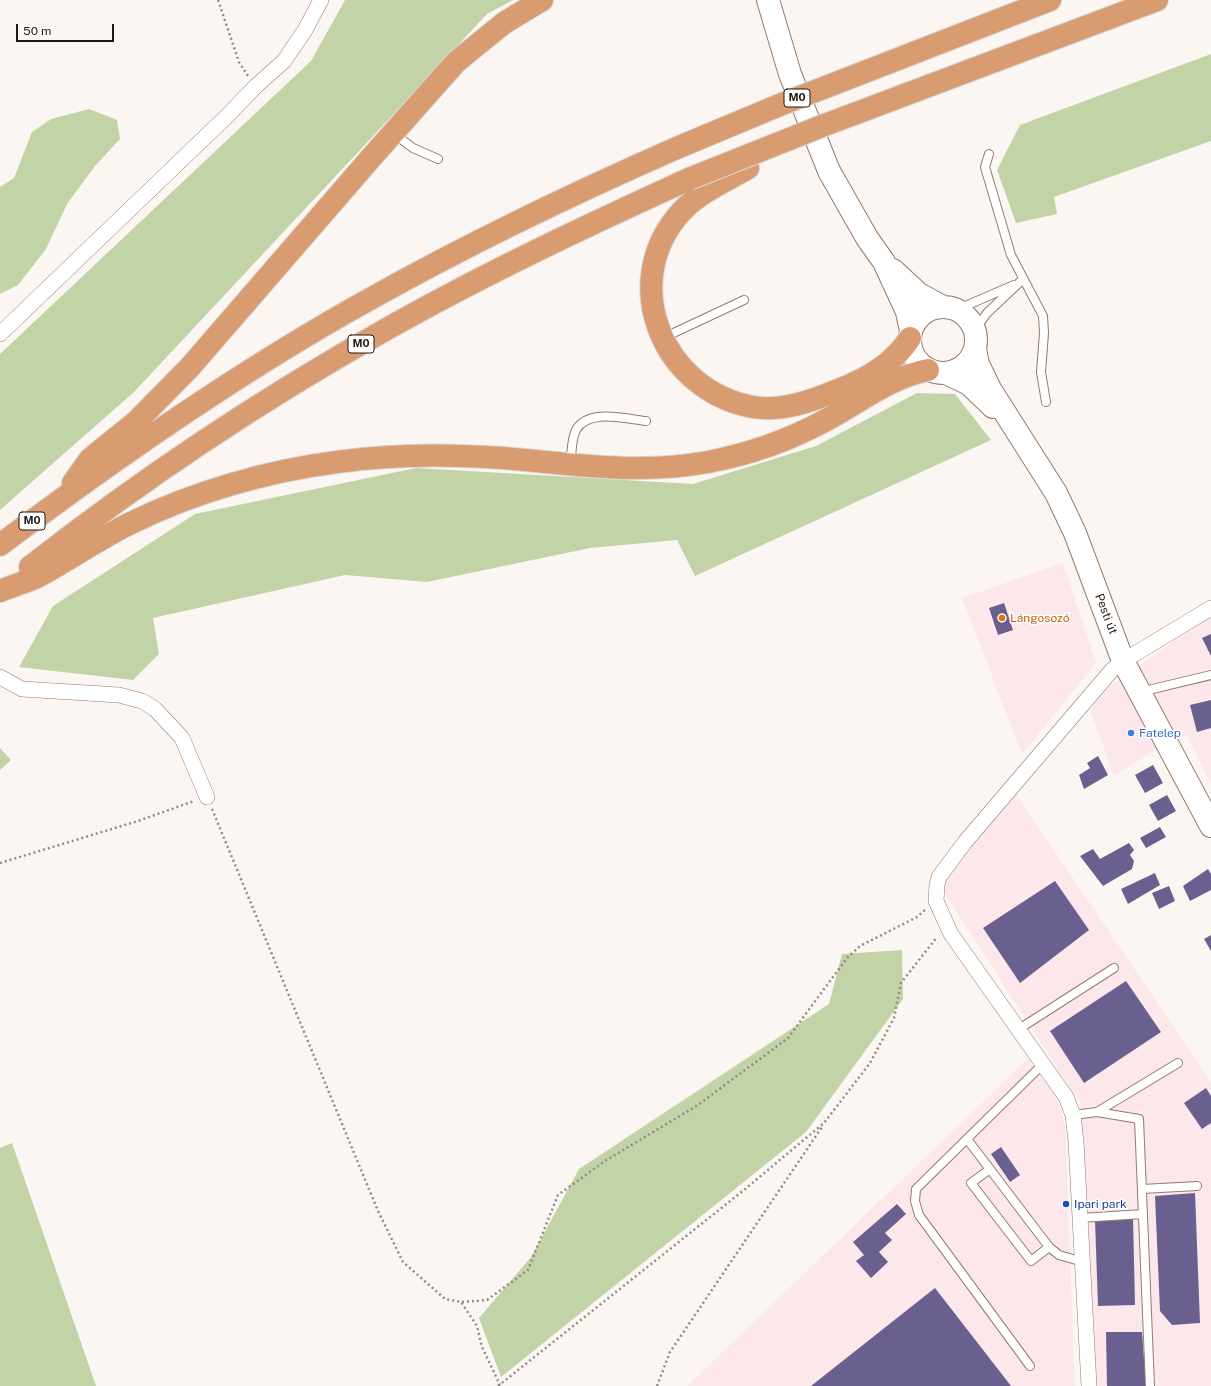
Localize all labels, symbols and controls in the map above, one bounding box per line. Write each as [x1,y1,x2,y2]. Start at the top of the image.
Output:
scale bar [18,16,116,42]
text: 50 m [23,24,51,38]
road number: M0 [784,89,810,107]
road number: M0 [348,335,374,353]
road number: M0 [19,512,45,530]
street label: Pesti út [1092,592,1120,636]
place label: Lángosozó [1010,611,1070,625]
marker: Lángosozó [997,613,1007,623]
place label: Fatelep [1139,726,1181,740]
marker: Fatelep [1126,728,1136,738]
place label: Ipari park [1074,1197,1127,1211]
marker: Ipari park [1061,1199,1071,1209]

